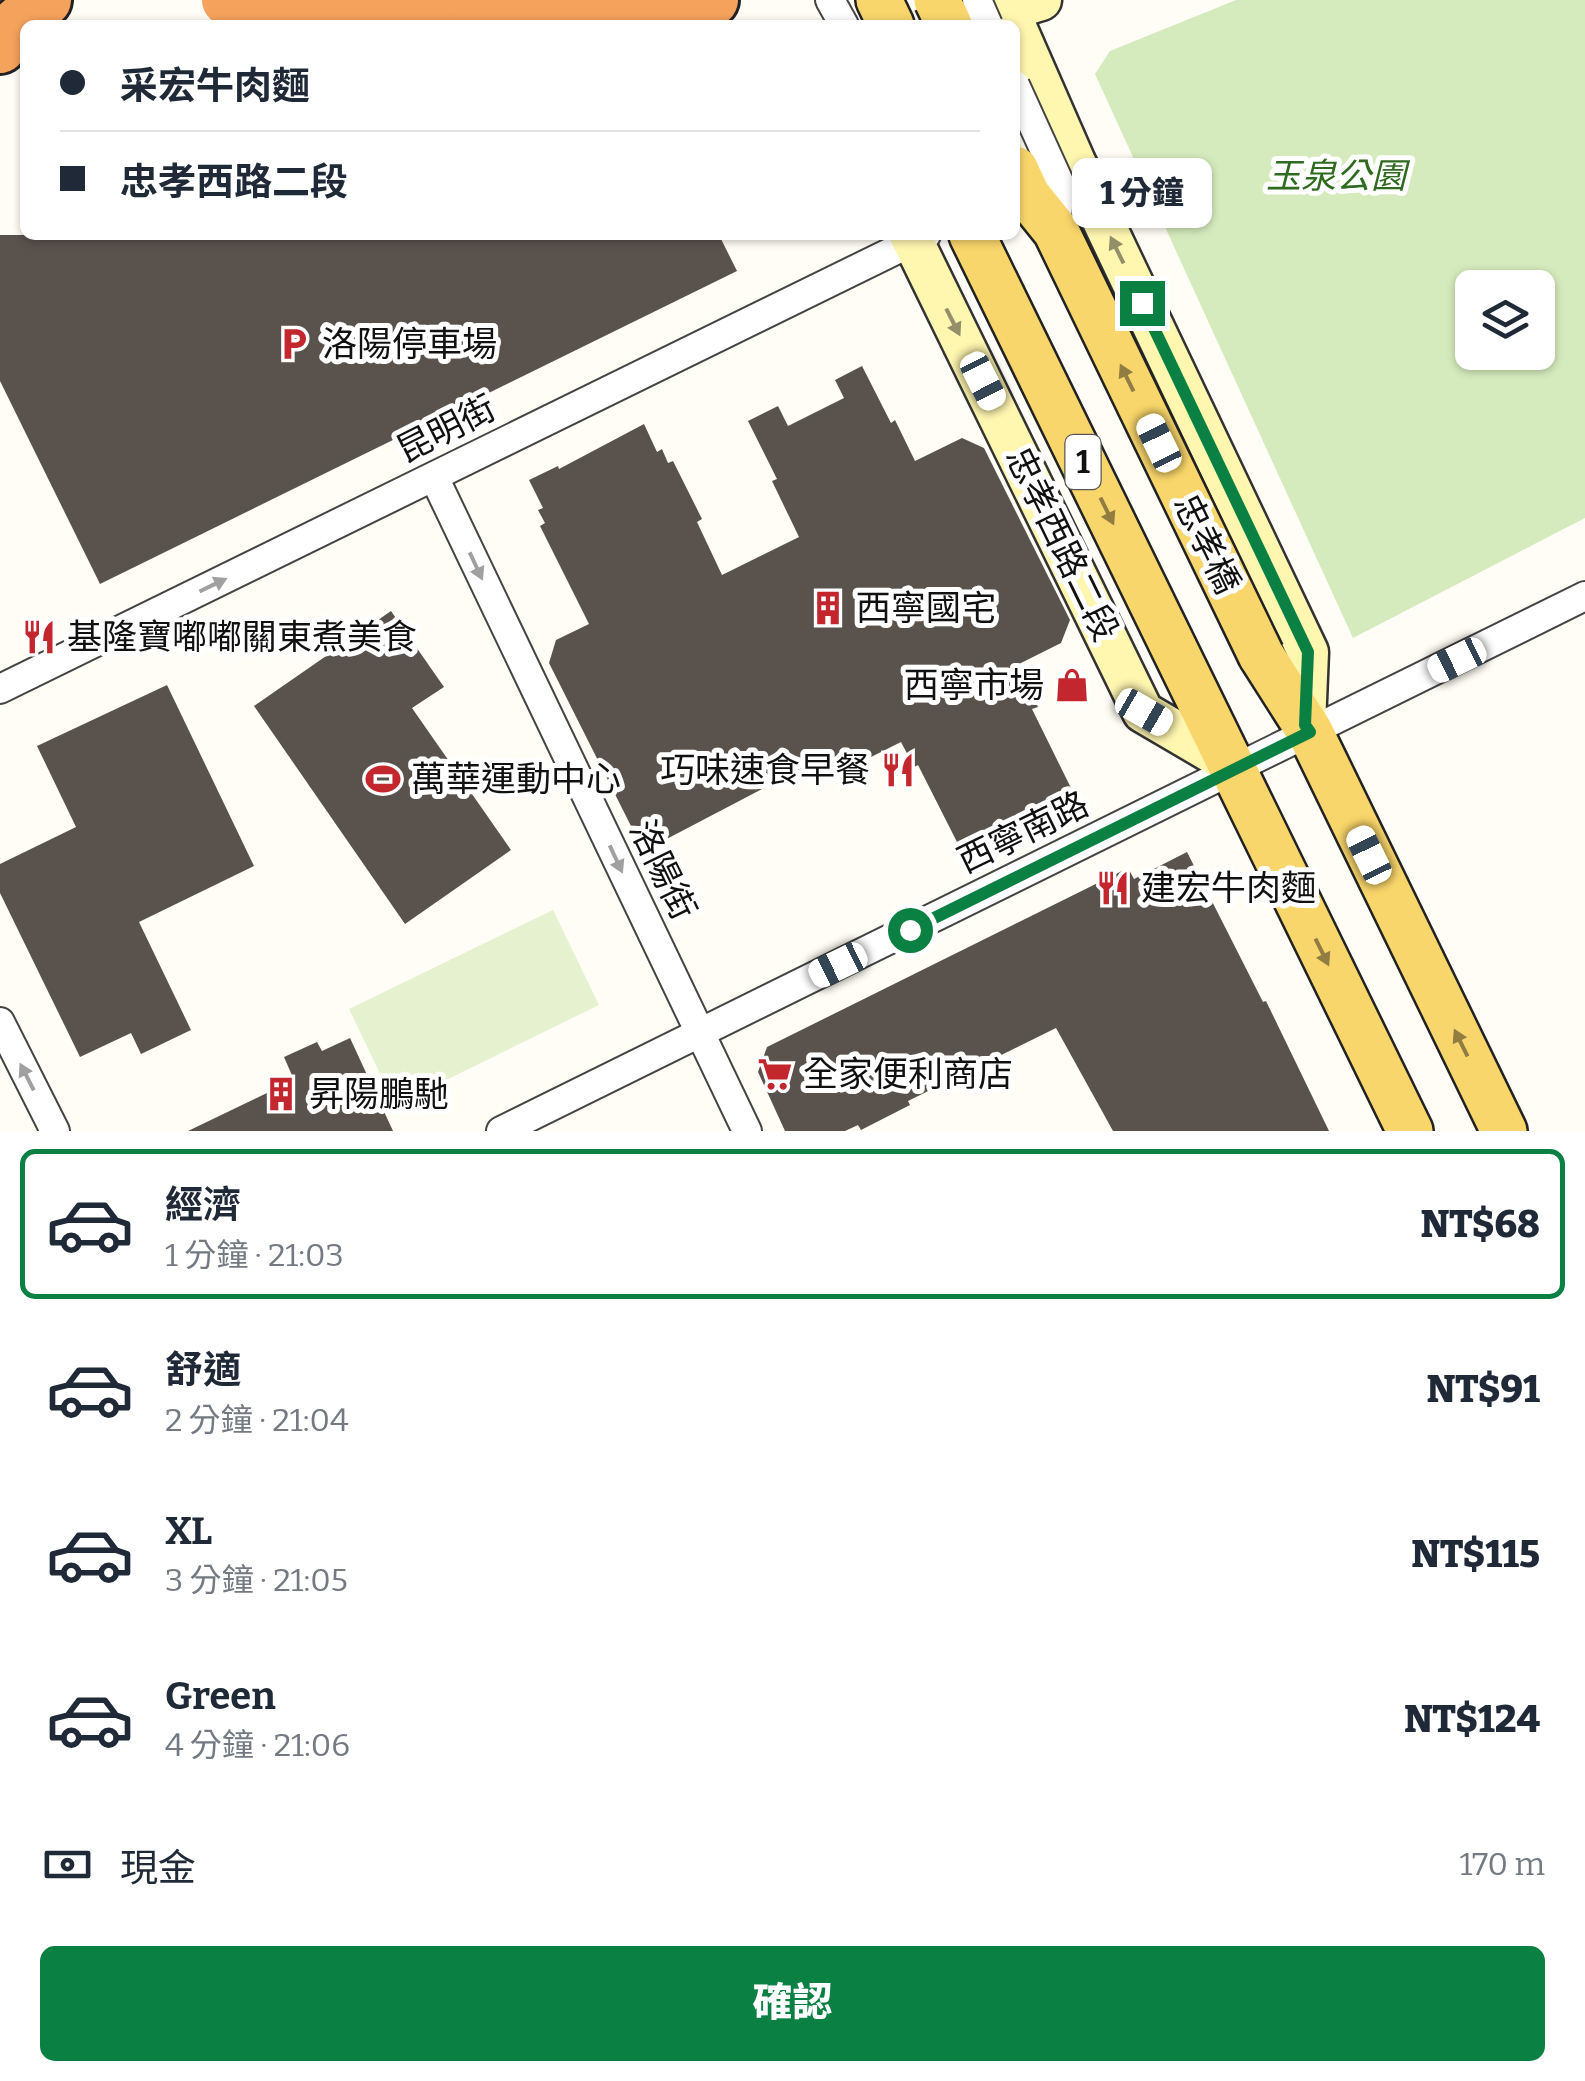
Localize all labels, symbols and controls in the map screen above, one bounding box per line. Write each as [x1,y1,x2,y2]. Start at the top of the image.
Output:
text: 采宏牛肉麵 [120,63,310,109]
park label: 玉泉公園 [1266,155,1411,197]
callout: 1 分鐘 [1072,158,1212,228]
text: 忠孝西路二段 [120,159,348,205]
text: 1 分鐘 [1100,174,1184,212]
one-way arrow [1109,236,1126,265]
map controls [1455,270,1555,370]
button: layers [1455,270,1555,370]
route end [1120,281,1165,326]
one-way arrow [945,308,962,337]
place label: 洛陽停車場 [322,323,497,365]
parking icon: 洛陽停車場 [275,325,313,363]
car [956,347,1010,415]
one-way arrow [1119,363,1136,392]
street label: 昆明街 [390,386,502,472]
car [1132,409,1186,477]
road number: 1 [1066,435,1100,489]
street label: 忠孝西路二段 [997,440,1127,648]
street label: 忠孝橋 [1165,488,1249,600]
one-way arrow [1098,497,1115,526]
one-way arrow [467,551,484,580]
one-way arrow [199,577,228,594]
place label: 西寧國宅 [856,587,996,629]
building icon: 西寧國宅 [809,589,847,627]
place label: 基隆寶嘟嘟關東煮美食 [67,616,417,658]
restaurant icon: 基隆寶嘟嘟關東煮美食 [20,618,58,656]
car [1423,633,1491,687]
place label: 西寧市場 [904,664,1044,706]
shop icon: 西寧市場 [1053,666,1091,704]
car [1111,684,1177,740]
place label: 巧味速食早餐 [660,749,870,791]
restaurant icon: 巧味速食早餐 [879,751,917,789]
place label: 萬華運動中心 [411,758,621,800]
sports icon: 萬華運動中心 [364,760,402,798]
street label: 西寧南路 [951,782,1095,882]
street label: 洛陽街 [621,814,705,926]
car [1342,821,1396,889]
one-way arrow [607,845,624,874]
place label: 建宏牛肉麵 [1141,867,1316,909]
restaurant icon: 建宏牛肉麵 [1094,869,1132,907]
route start [888,908,933,953]
car [804,938,872,992]
one-way arrow [1314,938,1331,967]
one-way arrow [1453,1029,1470,1058]
place label: 全家便利商店 [803,1053,1013,1095]
supermarket icon: 全家便利商店 [756,1055,794,1093]
one-way arrow [19,1062,36,1091]
place label: 昇陽鵬馳 [309,1073,449,1115]
building icon: 昇陽鵬馳 [262,1075,300,1113]
icon: car [45,1179,135,1269]
text: 經濟 [165,1182,241,1228]
text: NT$68 [1421,1201,1540,1247]
text: 1 分鐘 · 21:03 [165,1236,344,1274]
icon: car [45,1344,135,1434]
text: 舒適 [165,1347,241,1393]
text: NT$91 [1427,1366,1540,1412]
text: 2 分鐘 · 21:04 [165,1401,349,1439]
text: XL [165,1508,212,1554]
icon: car [45,1509,135,1599]
text: NT$115 [1411,1531,1540,1577]
text: 3 分鐘 · 21:05 [165,1561,348,1599]
text: Green [165,1673,276,1719]
icon: car [45,1674,135,1764]
text: NT$124 [1404,1696,1540,1742]
text: 4 分鐘 · 21:06 [165,1726,350,1764]
icon: cash [40,1837,95,1892]
text: 現金 [120,1845,196,1891]
text: 170 m [1459,1845,1545,1883]
button: 確認 [40,1946,1545,2061]

